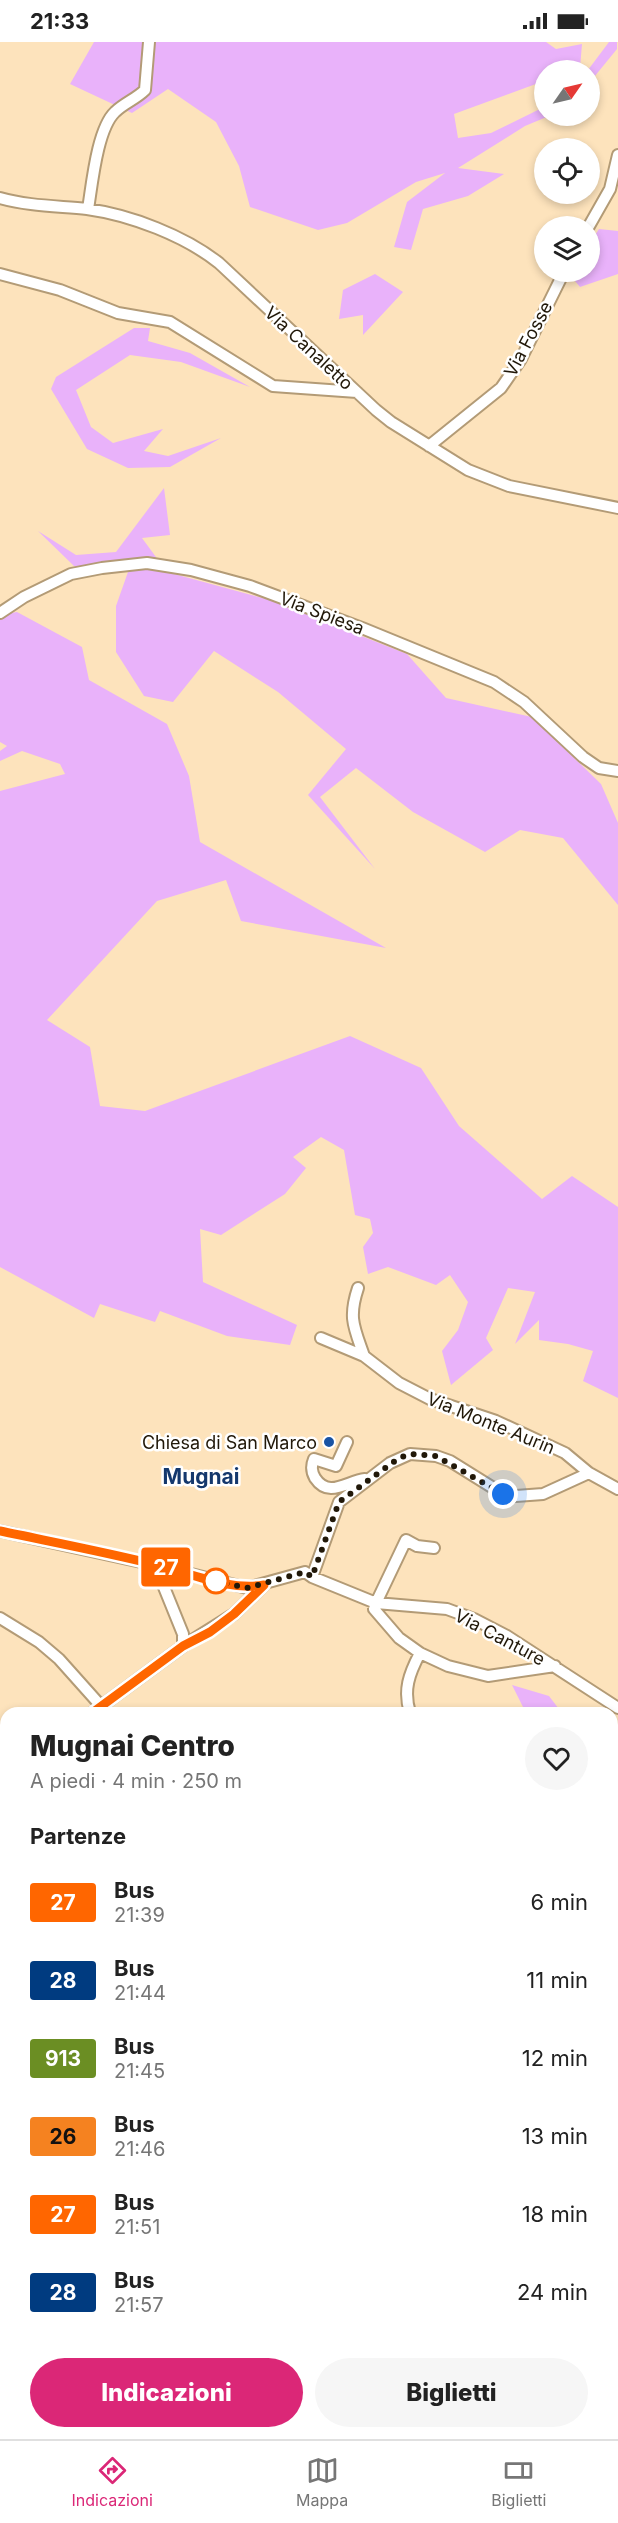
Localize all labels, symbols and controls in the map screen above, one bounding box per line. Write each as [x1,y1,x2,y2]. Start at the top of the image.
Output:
text: 21:33 [30,8,89,34]
north arrow [534,60,600,126]
map controls [534,60,600,282]
button: locate [534,138,600,204]
button: layers [534,216,600,282]
street label: Via Fosse [499,298,557,380]
street label: Via Canaletto [261,302,357,394]
street label: Via Spiesa [277,587,367,639]
street label: Via Monte Aurin [424,1388,558,1458]
place label: Chiesa di San Marco [142,1432,317,1453]
marker: Chiesa di San Marco [322,1435,336,1449]
district label: Mugnai [163,1464,239,1489]
your location [488,1479,518,1509]
line badge: 27 [139,1548,193,1586]
text: 27 [153,1555,179,1580]
unlabelled marker [203,1568,229,1594]
street label: Via Canture [451,1604,549,1670]
button: heart [525,1727,588,1790]
text: Mugnai Centro [30,1729,235,1763]
text: A piedi · 4 min · 250 m [30,1769,242,1793]
text: Partenze [30,1823,126,1849]
text: Bus [114,1877,155,1903]
text: 6 min [531,1889,588,1915]
text: 27 [50,1890,76,1915]
text: 21:39 [114,1903,165,1927]
text: Bus [114,1955,155,1981]
text: 11 min [526,1967,588,1993]
text: 28 [50,1968,76,1993]
text: 21:44 [114,1981,166,2005]
text: Bus [114,2033,155,2059]
text: 12 min [522,2045,588,2071]
text: 913 [45,2046,81,2071]
text: 21:45 [114,2059,165,2083]
text: Bus [114,2111,155,2137]
text: 13 min [522,2123,588,2149]
text: 26 [50,2124,76,2149]
text: 21:46 [114,2137,165,2161]
text: Bus [114,2189,155,2215]
text: 18 min [522,2201,588,2227]
text: 27 [50,2202,76,2227]
text: 21:51 [114,2215,160,2239]
text: Bus [114,2267,155,2293]
text: 24 min [517,2279,588,2305]
text: 28 [50,2280,76,2305]
text: 21:57 [114,2293,164,2317]
button: Indicazioni [30,2358,303,2427]
button: Biglietti [315,2358,588,2427]
tab: Indicazioni [72,2454,153,2510]
tab: Mappa [296,2454,348,2510]
tab: Biglietti [491,2454,546,2510]

